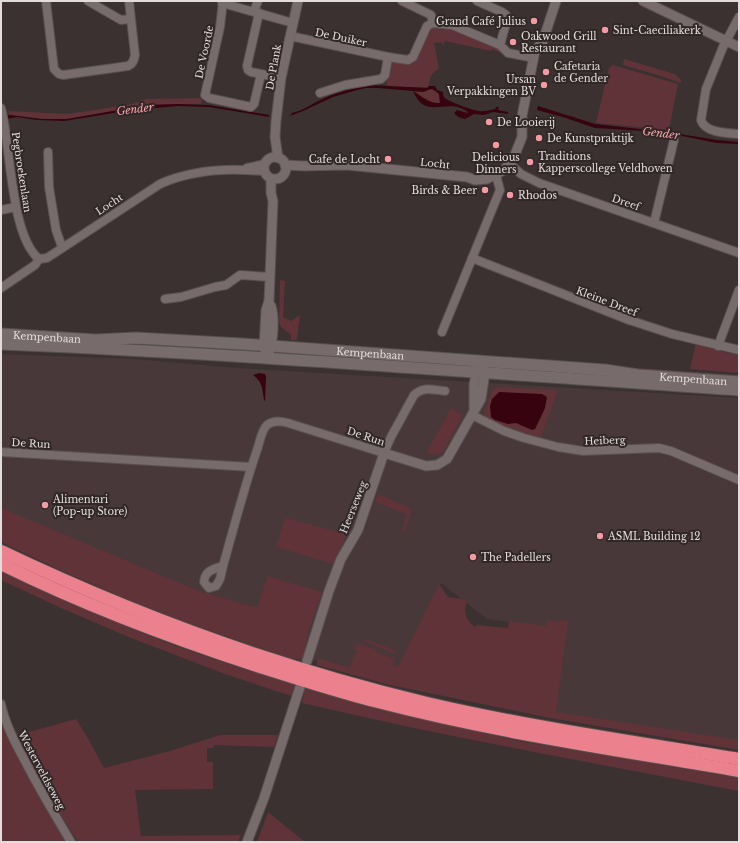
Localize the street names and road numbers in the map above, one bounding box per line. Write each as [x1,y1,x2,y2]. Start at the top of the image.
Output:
street label: De Voorde [192,24,217,80]
street label: De Duiker [314,26,368,49]
street label: De Plank [263,42,284,91]
street label: Pegbroekenlaan [9,131,34,213]
street label: Locht [419,155,451,172]
street label: Locht [93,191,125,218]
street label: Dreef [610,192,643,214]
street label: Kleine Dreef [574,284,641,320]
street label: Kempenbaan [13,329,81,346]
street label: Kempenbaan [336,345,405,363]
street label: Kempenbaan [659,370,728,388]
street label: De Run [345,424,386,449]
street label: Heiberg [584,433,627,448]
street label: De Run [11,436,51,451]
street label: Heerseweg [337,478,370,535]
street label: Westerveldseweg [15,728,68,813]

